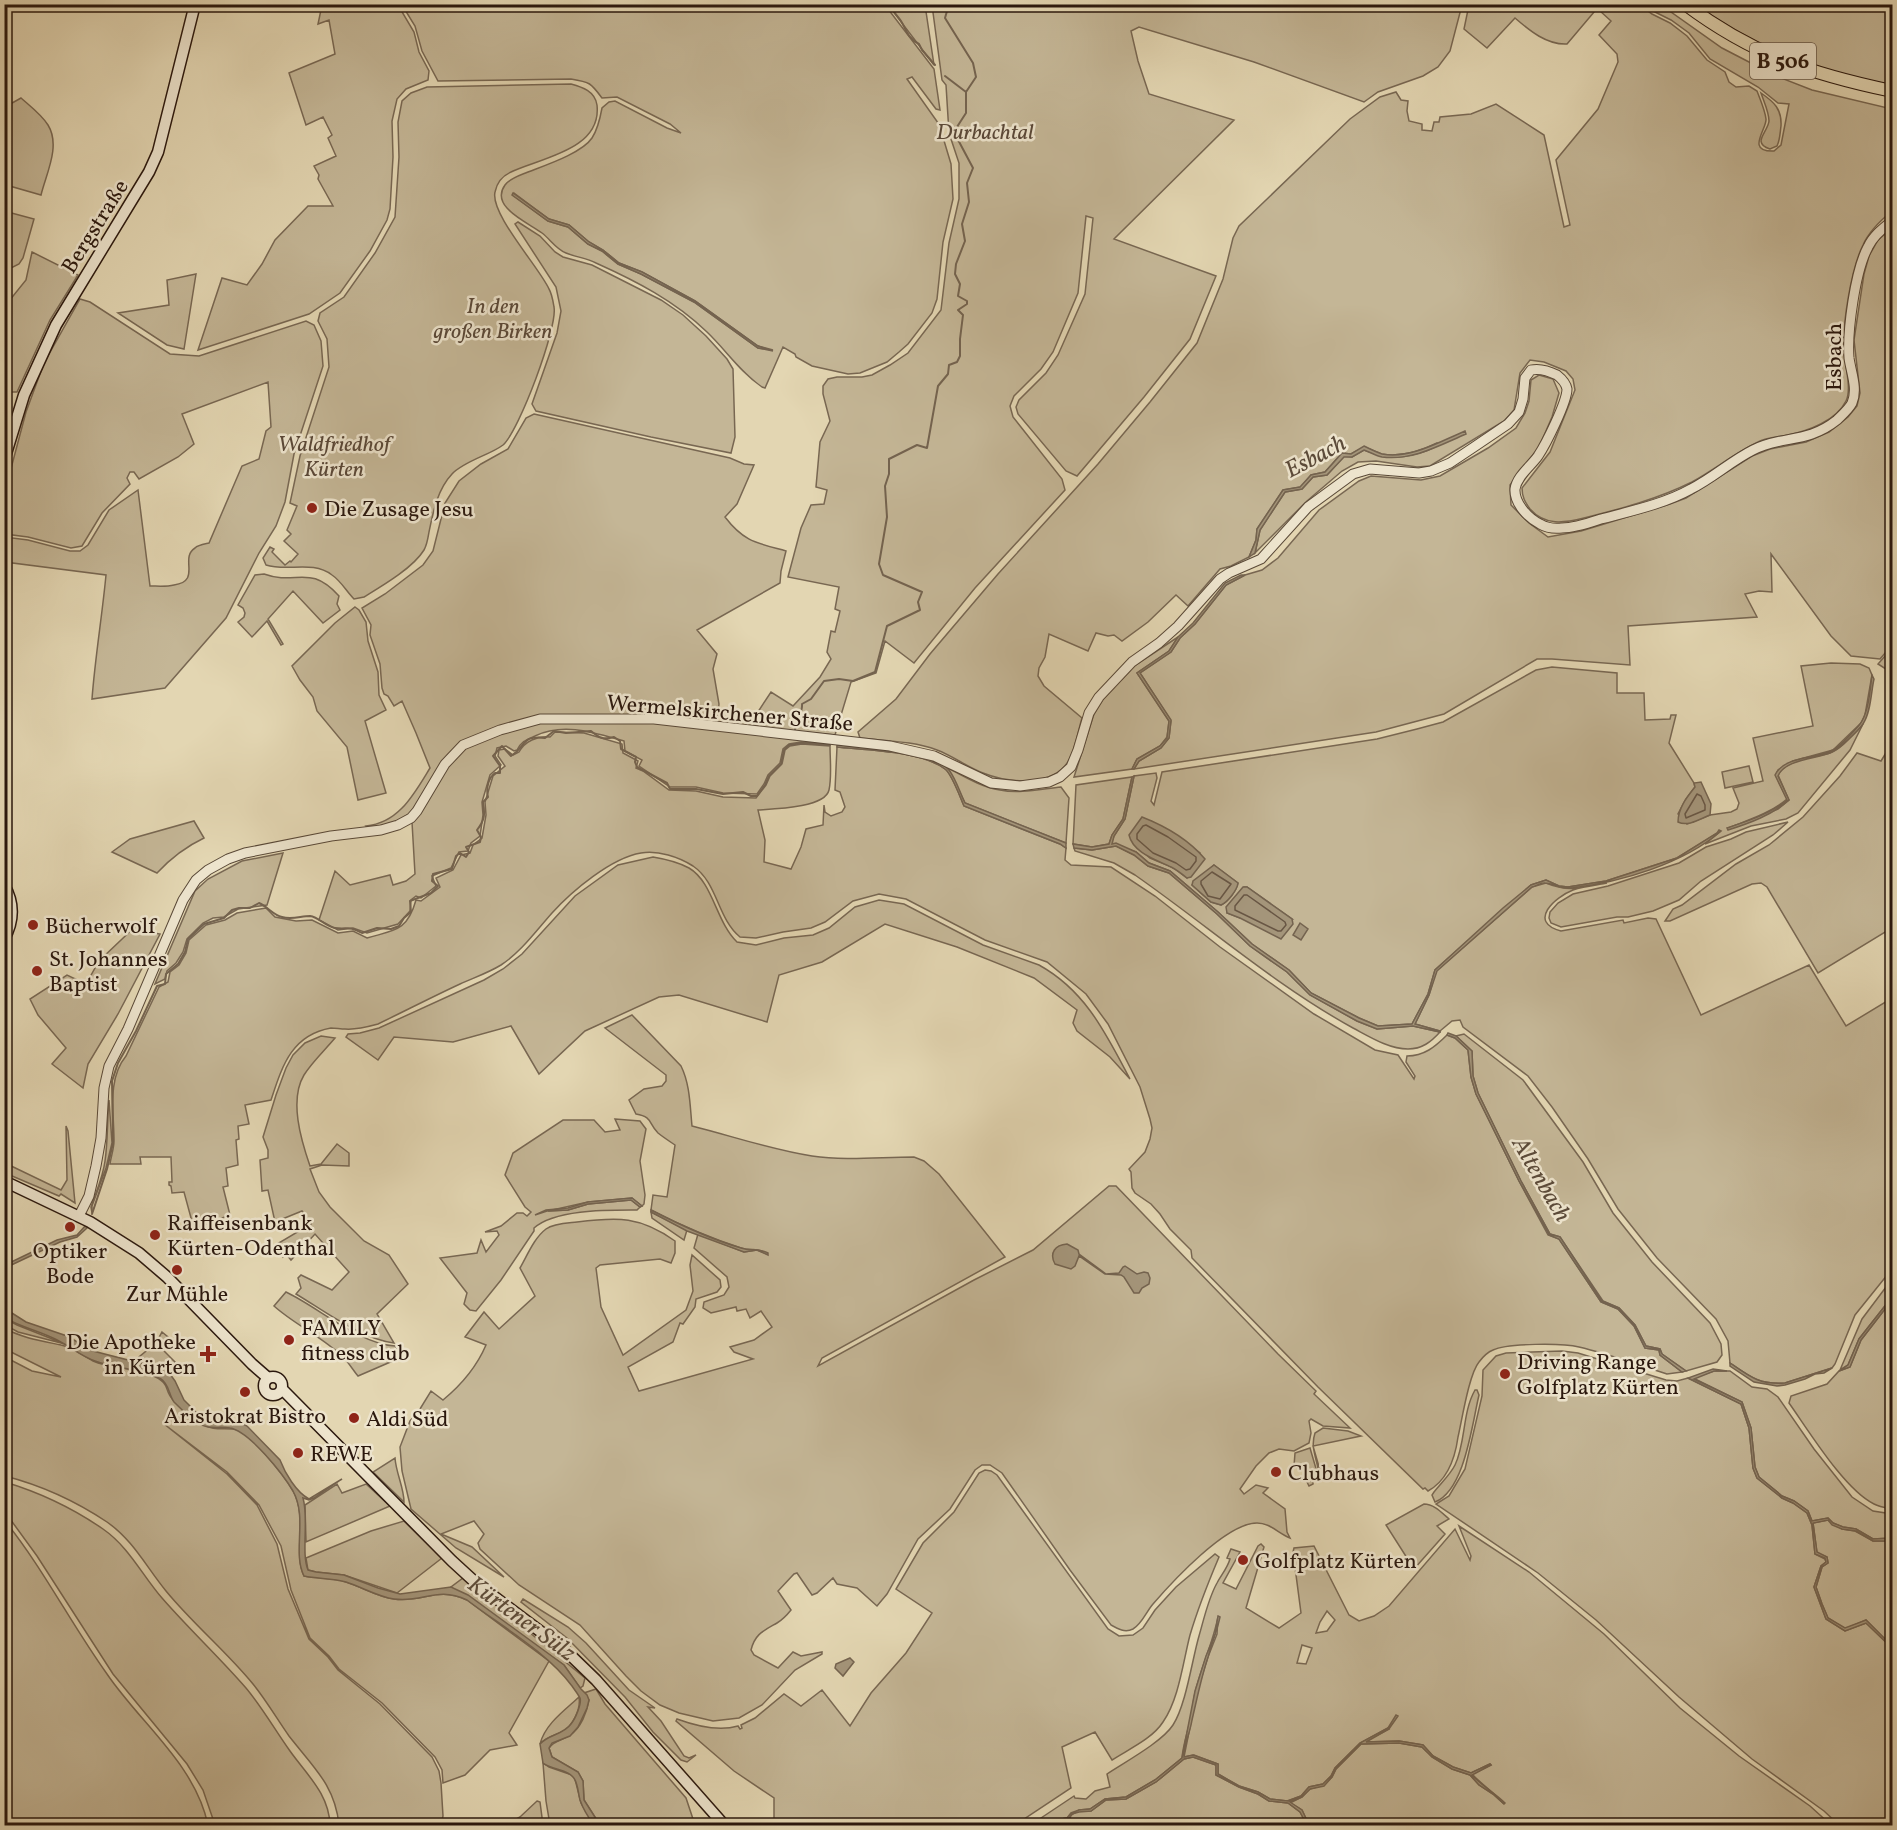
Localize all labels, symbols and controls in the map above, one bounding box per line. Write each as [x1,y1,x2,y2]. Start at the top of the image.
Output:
road number: B 506 [1750,43,1816,79]
park label: Durbachtal [936,118,1034,149]
street label: Bergstraße [55,174,137,280]
park label: In den großen Birken [433,292,552,348]
street label: Esbach [1820,323,1851,391]
water label: Esbach [1279,427,1353,488]
park label: Waldfriedhof Kürten [278,430,395,486]
place label: Die Zusage Jesu [324,495,474,526]
marker: Die Zusage Jesu [305,501,319,515]
street label: Wermelskirchener Straße [605,688,854,741]
place label: Bücherwolf [45,912,158,943]
marker: Bücherwolf [26,918,40,932]
place label: St. Johannes Baptist [49,945,167,1001]
marker: St. Johannes Baptist [30,964,44,978]
water label: Altenbach [1502,1130,1578,1229]
place label: Raiffeisenbank Kürten-Odenthal [167,1209,335,1265]
marker: Optiker Bode [63,1220,77,1234]
marker: Raiffeisenbank Kürten-Odenthal [148,1228,162,1242]
place label: Optiker Bode [33,1237,107,1293]
marker: Zur Mühle [170,1263,184,1277]
place label: Zur Mühle [126,1280,228,1311]
place label: FAMILY fitness club [301,1314,410,1370]
place label: Die Apotheke in Kürten [66,1328,196,1384]
marker: FAMILY fitness club [282,1333,296,1347]
marker: Die Apotheke in Kürten [201,1347,215,1361]
place label: Driving Range Golfplatz Kürten [1517,1348,1679,1404]
marker: Driving Range Golfplatz Kürten [1498,1367,1512,1381]
marker: Aristokrat Bistro [238,1385,252,1399]
place label: Aristokrat Bistro [164,1402,326,1433]
place label: Aldi Süd [366,1405,448,1436]
marker: Aldi Süd [347,1411,361,1425]
place label: REWE [310,1440,373,1471]
marker: REWE [291,1446,305,1460]
place label: Clubhaus [1288,1459,1379,1490]
marker: Clubhaus [1269,1465,1283,1479]
place label: Golfplatz Kürten [1255,1547,1417,1578]
marker: Golfplatz Kürten [1236,1553,1250,1567]
water label: Kürtener Sülz [460,1569,582,1671]

